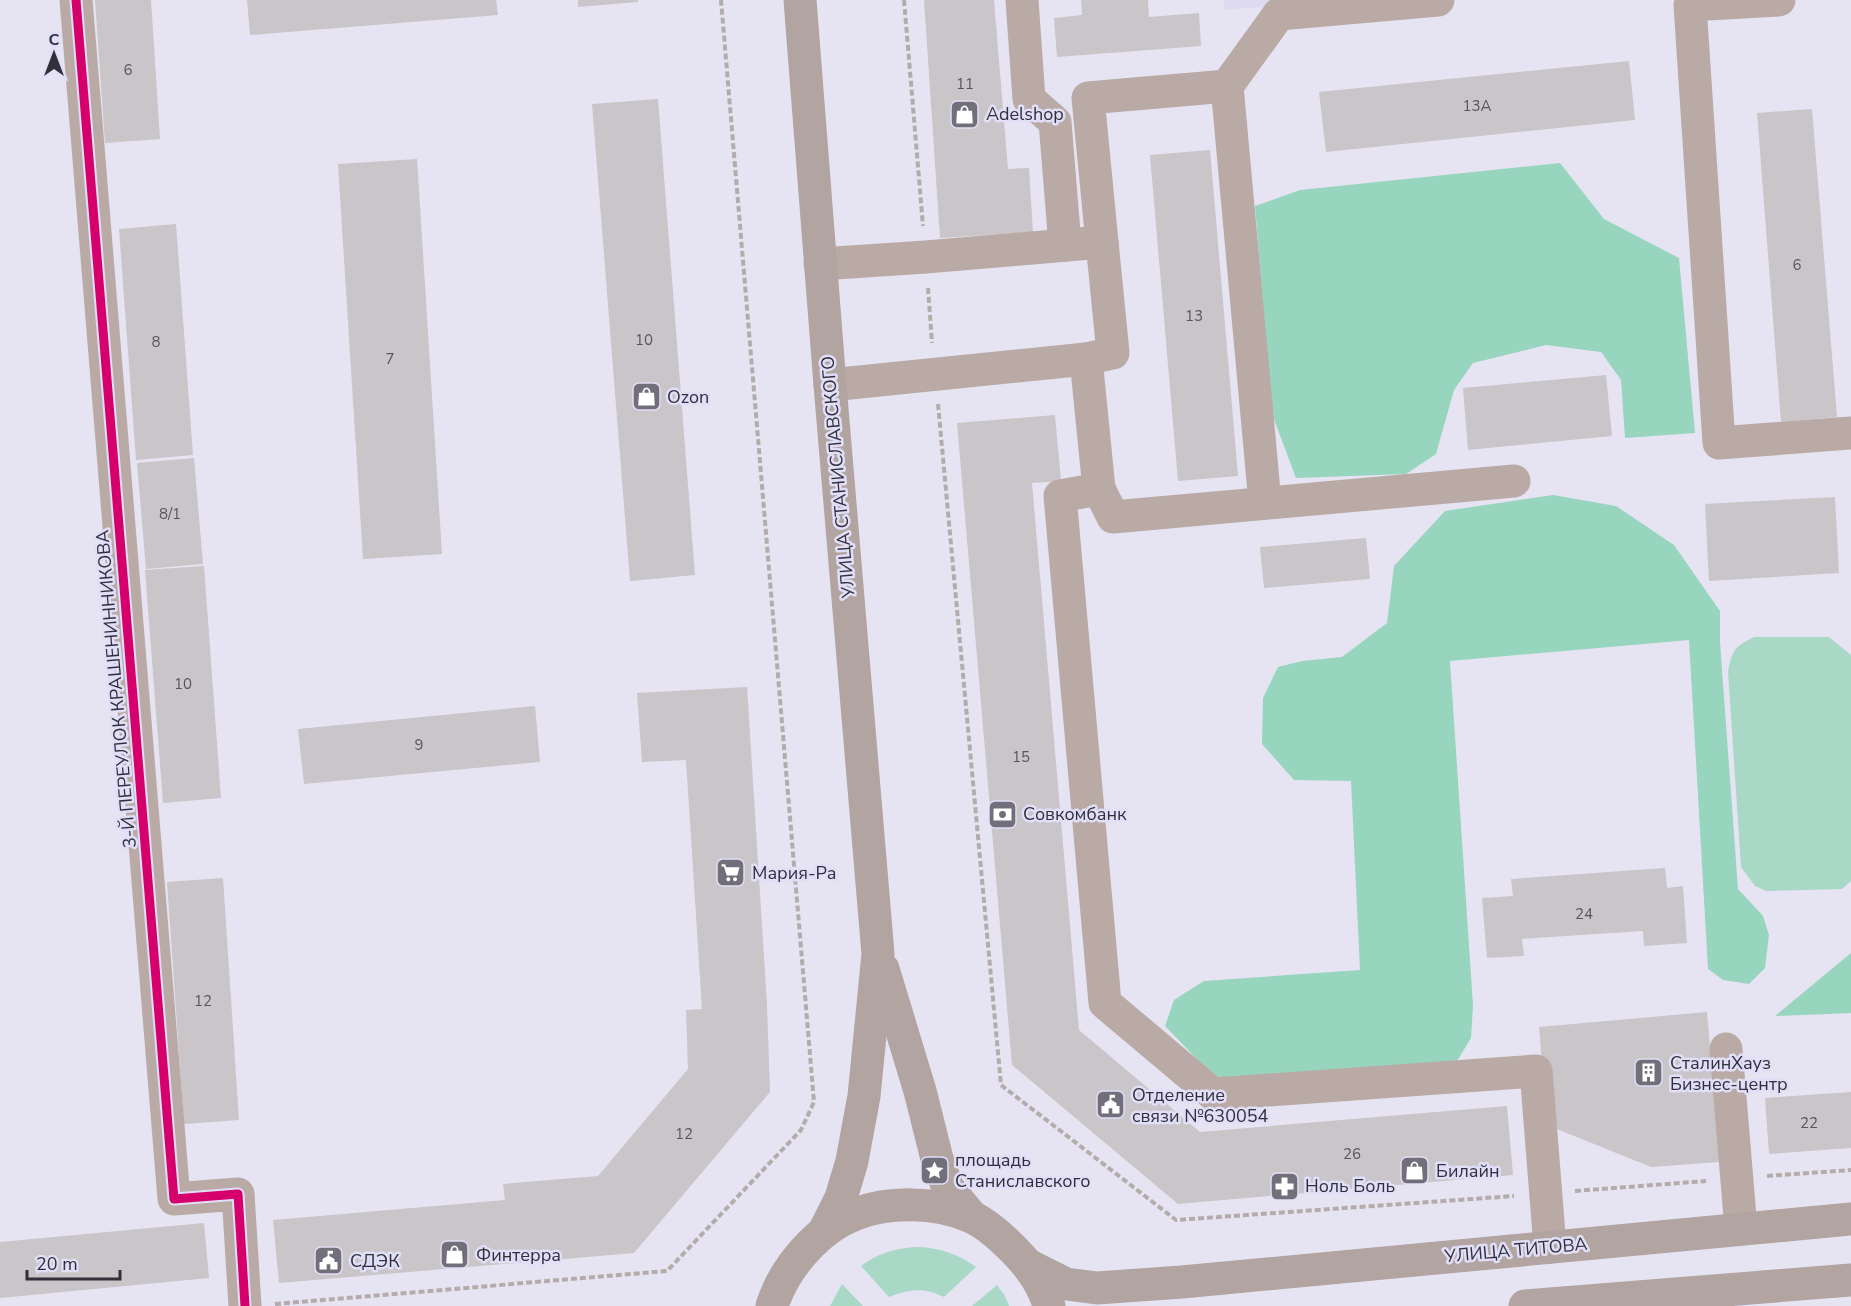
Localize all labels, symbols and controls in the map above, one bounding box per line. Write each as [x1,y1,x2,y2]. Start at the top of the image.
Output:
north arrow [24,24,84,84]
text: С [49,29,60,51]
house number: 6 [123,60,133,80]
house number: 11 [956,74,974,94]
house number: 13А [1463,96,1492,116]
shop icon: Adelshop [949,98,981,130]
place label: Adelshop [986,102,1064,126]
house number: 6 [1792,255,1802,275]
house number: 13 [1185,306,1203,326]
house number: 10 [635,330,653,350]
house number: 8 [151,332,161,352]
house number: 7 [385,349,395,369]
street label: УЛИЦА СТАНИСЛАВСКОГО [815,355,861,600]
shop icon: Ozon [630,381,662,413]
place label: Ozon [667,385,709,409]
house number: 8/1 [159,504,181,524]
street label: 3-Й ПЕРЕУЛОК КРАШЕНИННИКОВА [90,529,142,849]
house number: 10 [174,674,192,694]
house number: 9 [414,735,424,755]
house number: 15 [1012,747,1030,767]
bank icon: Совкомбанк [986,798,1018,830]
place label: Совкомбанк [1023,802,1127,826]
supermarket icon: Мария-Ра [715,857,747,889]
place label: Мария-Ра [752,861,837,885]
house number: 24 [1575,904,1593,924]
house number: 12 [194,991,212,1011]
place label: СталинХауз Бизнес-центр [1670,1051,1788,1096]
building icon: СталинХауз Бизнес-центр [1633,1057,1665,1089]
place label: Отделение связи №630054 [1132,1083,1269,1128]
public building icon: Отделение связи №630054 [1095,1089,1127,1121]
house number: 22 [1800,1113,1818,1133]
house number: 12 [675,1124,693,1144]
house number: 26 [1343,1144,1361,1164]
place label: площадь Станиславского [955,1148,1090,1193]
place icon: площадь Станиславского [918,1154,950,1186]
shop icon: Билайн [1399,1155,1431,1187]
place label: Билайн [1436,1159,1500,1183]
pharmacy icon: Ноль Боль [1268,1170,1300,1202]
place label: Ноль Боль [1305,1174,1395,1198]
street label: УЛИЦА ТИТОВА [1443,1232,1588,1268]
shop icon: Финтерра [439,1239,471,1271]
scale bar [27,1243,120,1281]
place label: Финтерра [476,1243,561,1267]
public building icon: СДЭК [313,1245,345,1277]
place label: СДЭК [350,1249,400,1273]
text: 20 m [36,1252,78,1276]

